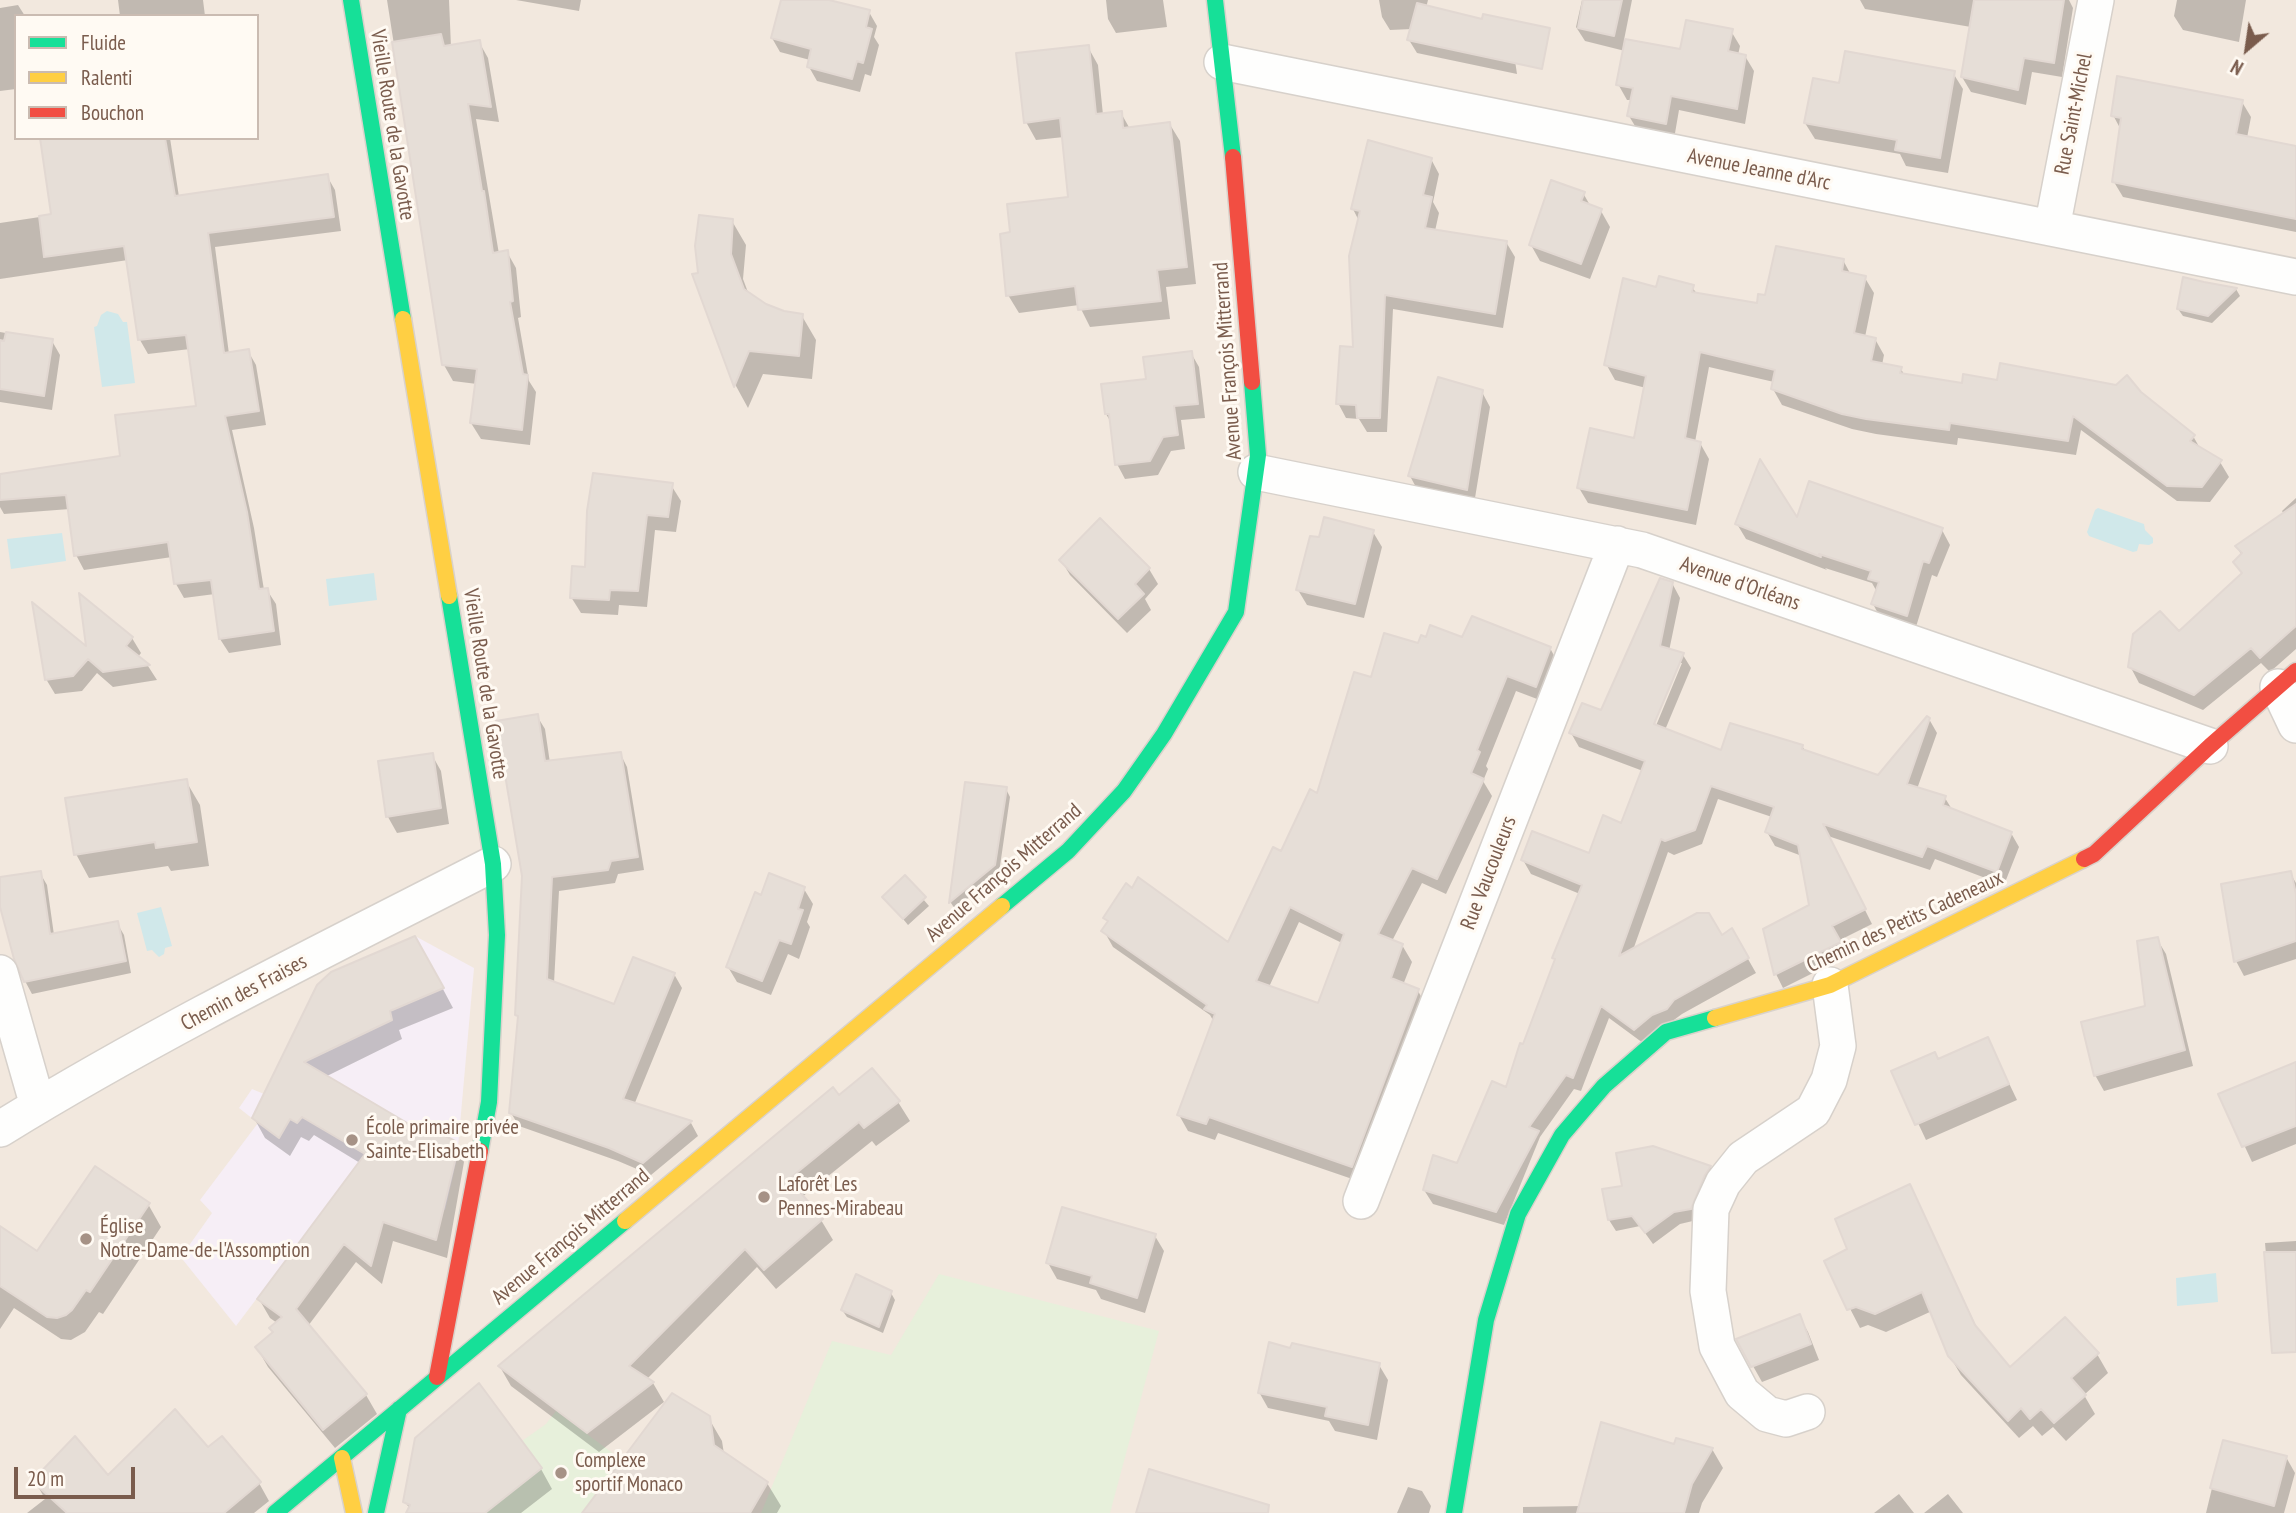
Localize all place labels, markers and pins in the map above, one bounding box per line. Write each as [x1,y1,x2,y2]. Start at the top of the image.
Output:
place label: École primaire privée Sainte-Elisabeth [366,1115,519,1165]
marker: École primaire privée Sainte-Elisabeth [344,1132,360,1148]
place label: Laforêt Les Pennes-Mirabeau [778,1172,903,1222]
marker: Laforêt Les Pennes-Mirabeau [756,1189,772,1205]
place label: Église Notre-Dame-de-l'Assomption [100,1214,310,1264]
marker: Église Notre-Dame-de-l'Assomption [78,1231,94,1247]
place label: Complexe sportif Monaco [575,1448,683,1498]
marker: Complexe sportif Monaco [553,1465,569,1481]

